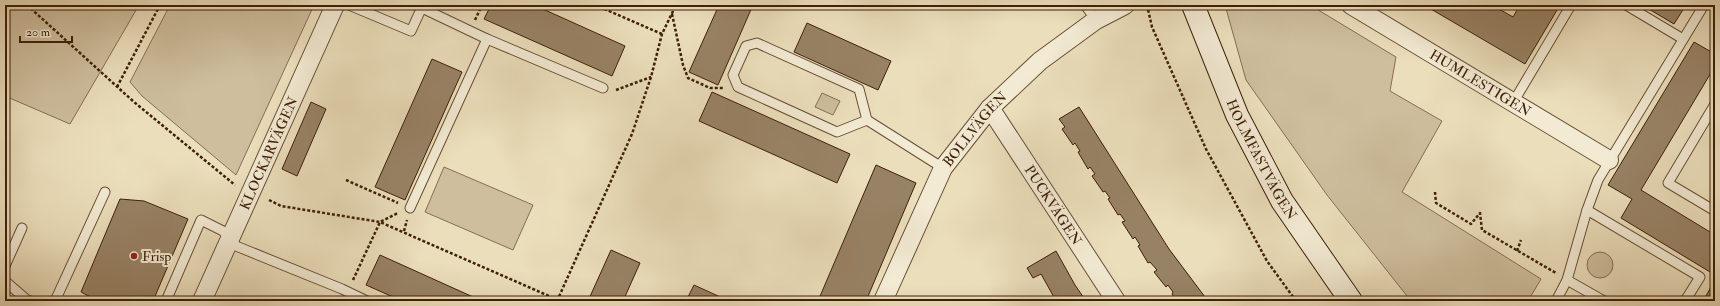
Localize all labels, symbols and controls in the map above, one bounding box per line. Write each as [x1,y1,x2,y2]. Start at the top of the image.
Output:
scale bar [20,18,72,44]
text: 20 m [26,25,51,40]
street label: HUMLESTIGEN [1427,46,1535,120]
street label: BOLLVÄGEN [939,88,1011,170]
street label: KLOCKARVÄGEN [236,94,301,212]
street label: HOLMFASTVÄGEN [1223,96,1301,223]
street label: PUCKVÄGEN [1021,162,1086,249]
place label: Frisp [142,248,171,266]
marker: Frisp [129,251,139,261]

